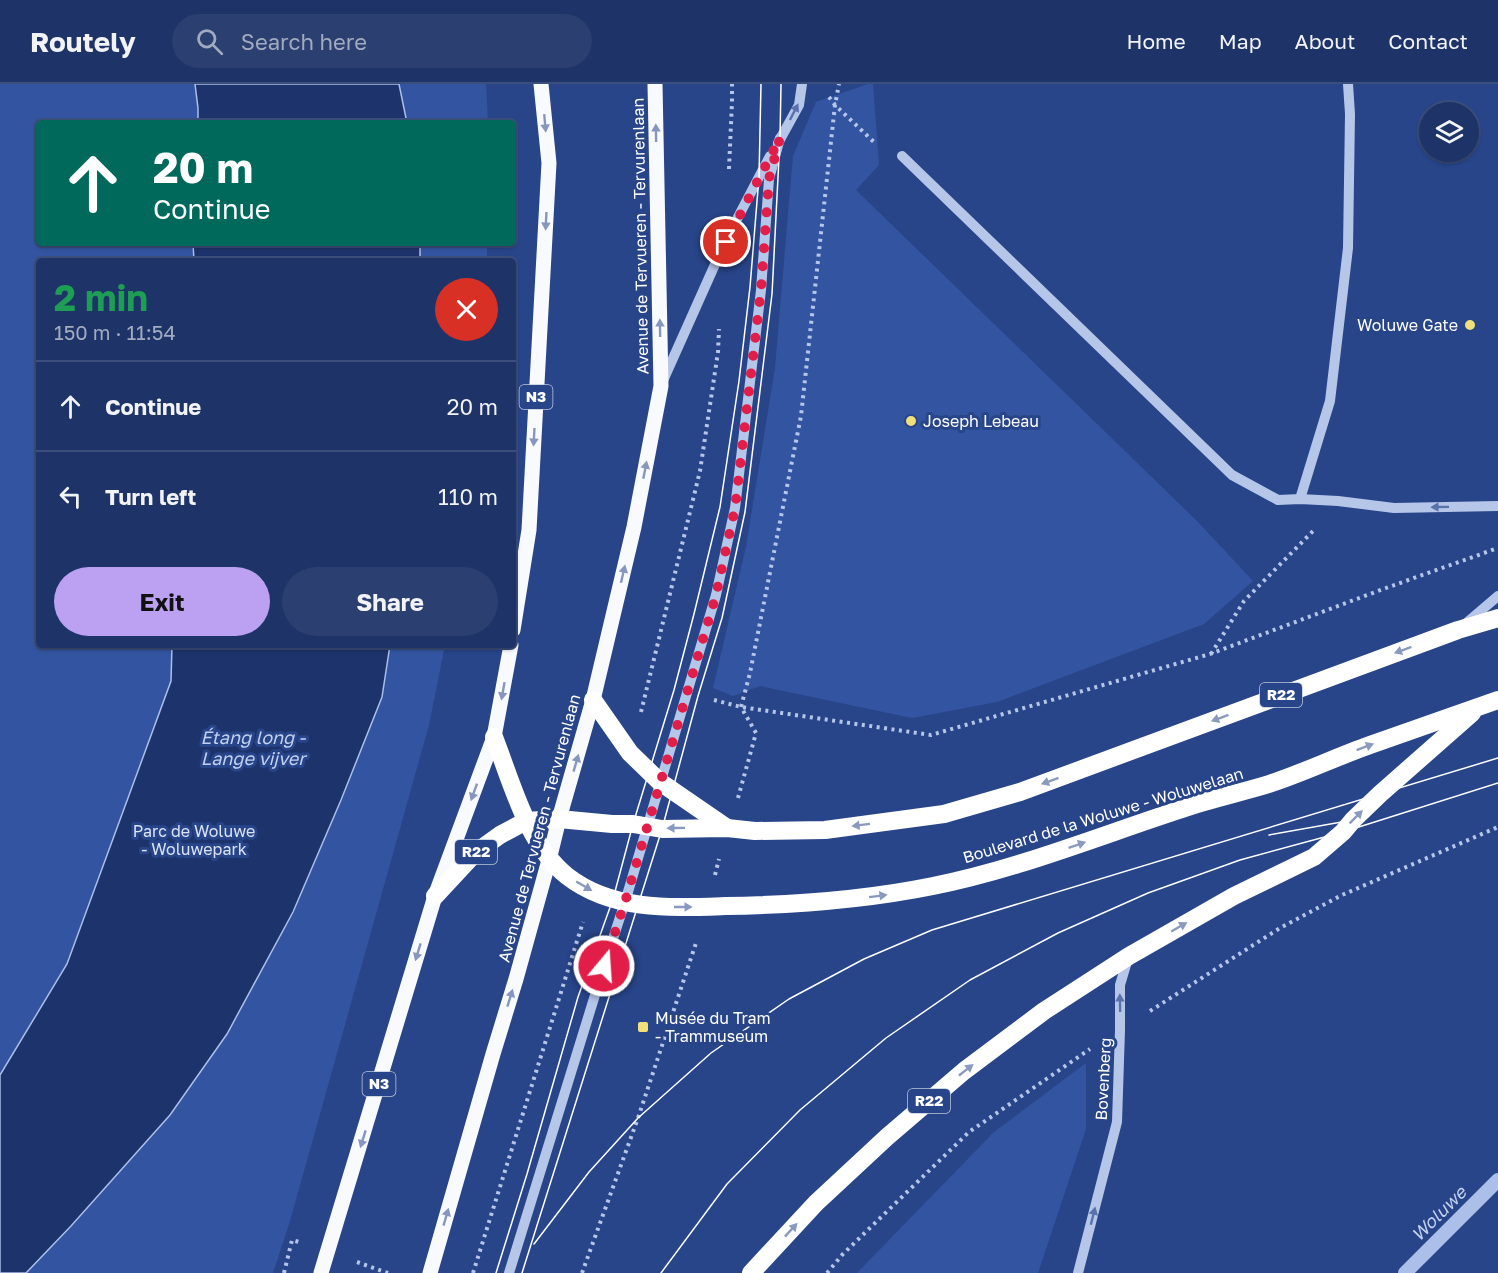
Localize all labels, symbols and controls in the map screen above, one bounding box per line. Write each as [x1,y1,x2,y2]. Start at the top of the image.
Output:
search box [172,14,592,68]
text: Routely [30,25,136,58]
icon: search [193,25,226,58]
text: Search here [241,28,367,55]
text: Home [1126,28,1186,54]
text: Map [1219,28,1262,54]
text: About [1295,28,1355,54]
text: Contact [1388,28,1468,54]
street label: Avenue de Tervueren - Tervurenlaan [628,98,652,374]
map controls [1419,102,1479,162]
button: layers [1419,102,1479,162]
one-way arrow [789,103,799,121]
one-way arrow [540,114,550,133]
one-way arrow [651,123,660,142]
text: 20 m [153,142,253,192]
icon: ahead [54,144,132,222]
text: Continue [153,193,271,225]
one-way arrow [541,212,550,231]
pin [700,216,751,267]
icon: arrive [709,225,742,258]
text: 2 min [54,276,148,319]
button: close [435,278,498,341]
place label: Woluwe Gate [1357,315,1458,335]
one-way arrow [655,318,665,337]
marker: Woluwe Gate [1463,318,1477,332]
text: 150 m · 11:54 [54,320,176,344]
road number: N3 [520,385,552,409]
icon: ahead [54,390,87,423]
text: Continue [105,393,201,420]
text: 20 m [447,393,498,420]
place label: Joseph Lebeau [923,411,1039,431]
marker: Joseph Lebeau [904,414,918,428]
one-way arrow [530,427,539,446]
one-way arrow [641,460,650,479]
icon: left [54,480,87,513]
text: Turn left [105,483,196,510]
text: 110 m [438,483,498,510]
one-way arrow [1430,502,1449,512]
one-way arrow [619,564,629,583]
button: Exit [54,567,270,636]
button: Share [282,567,498,636]
one-way arrow [1394,646,1412,655]
one-way arrow [498,682,507,701]
road number: R22 [1260,683,1302,707]
street label: Avenue de Tervueren - Tervurenlaan [494,692,584,964]
one-way arrow [1211,714,1229,723]
water label: Étang long - Lange vijver [201,726,308,769]
one-way arrow [1356,742,1374,752]
one-way arrow [571,754,581,772]
street label: Boulevard de la Woluwe - Woluwelaan [960,763,1246,867]
one-way arrow [1041,777,1059,786]
one-way arrow [469,783,478,801]
one-way arrow [1349,811,1363,825]
one-way arrow [851,820,870,830]
park label: Parc de Woluwe - Woluwepark [133,821,255,859]
one-way arrow [666,824,685,833]
one-way arrow [1068,839,1086,849]
road number: R22 [455,840,497,864]
one-way arrow [576,881,592,892]
one-way arrow [868,891,887,901]
one-way arrow [674,902,693,912]
one-way arrow [1171,922,1188,932]
position arrow [572,934,636,998]
one-way arrow [413,943,422,961]
one-way arrow [506,989,515,1007]
one-way arrow [1115,994,1125,1013]
place label: Musée du Tram - Trammuseum [655,1008,771,1046]
marker: Musée du Tram - Trammuseum [636,1020,650,1034]
street label: Bovenberg [1091,1037,1115,1121]
one-way arrow [958,1065,973,1077]
road number: N3 [362,1072,395,1096]
road number: R22 [908,1089,950,1113]
one-way arrow [358,1130,367,1148]
water label: Woluwe [1406,1180,1472,1245]
one-way arrow [1089,1207,1098,1225]
one-way arrow [442,1208,451,1226]
one-way arrow [784,1223,797,1238]

